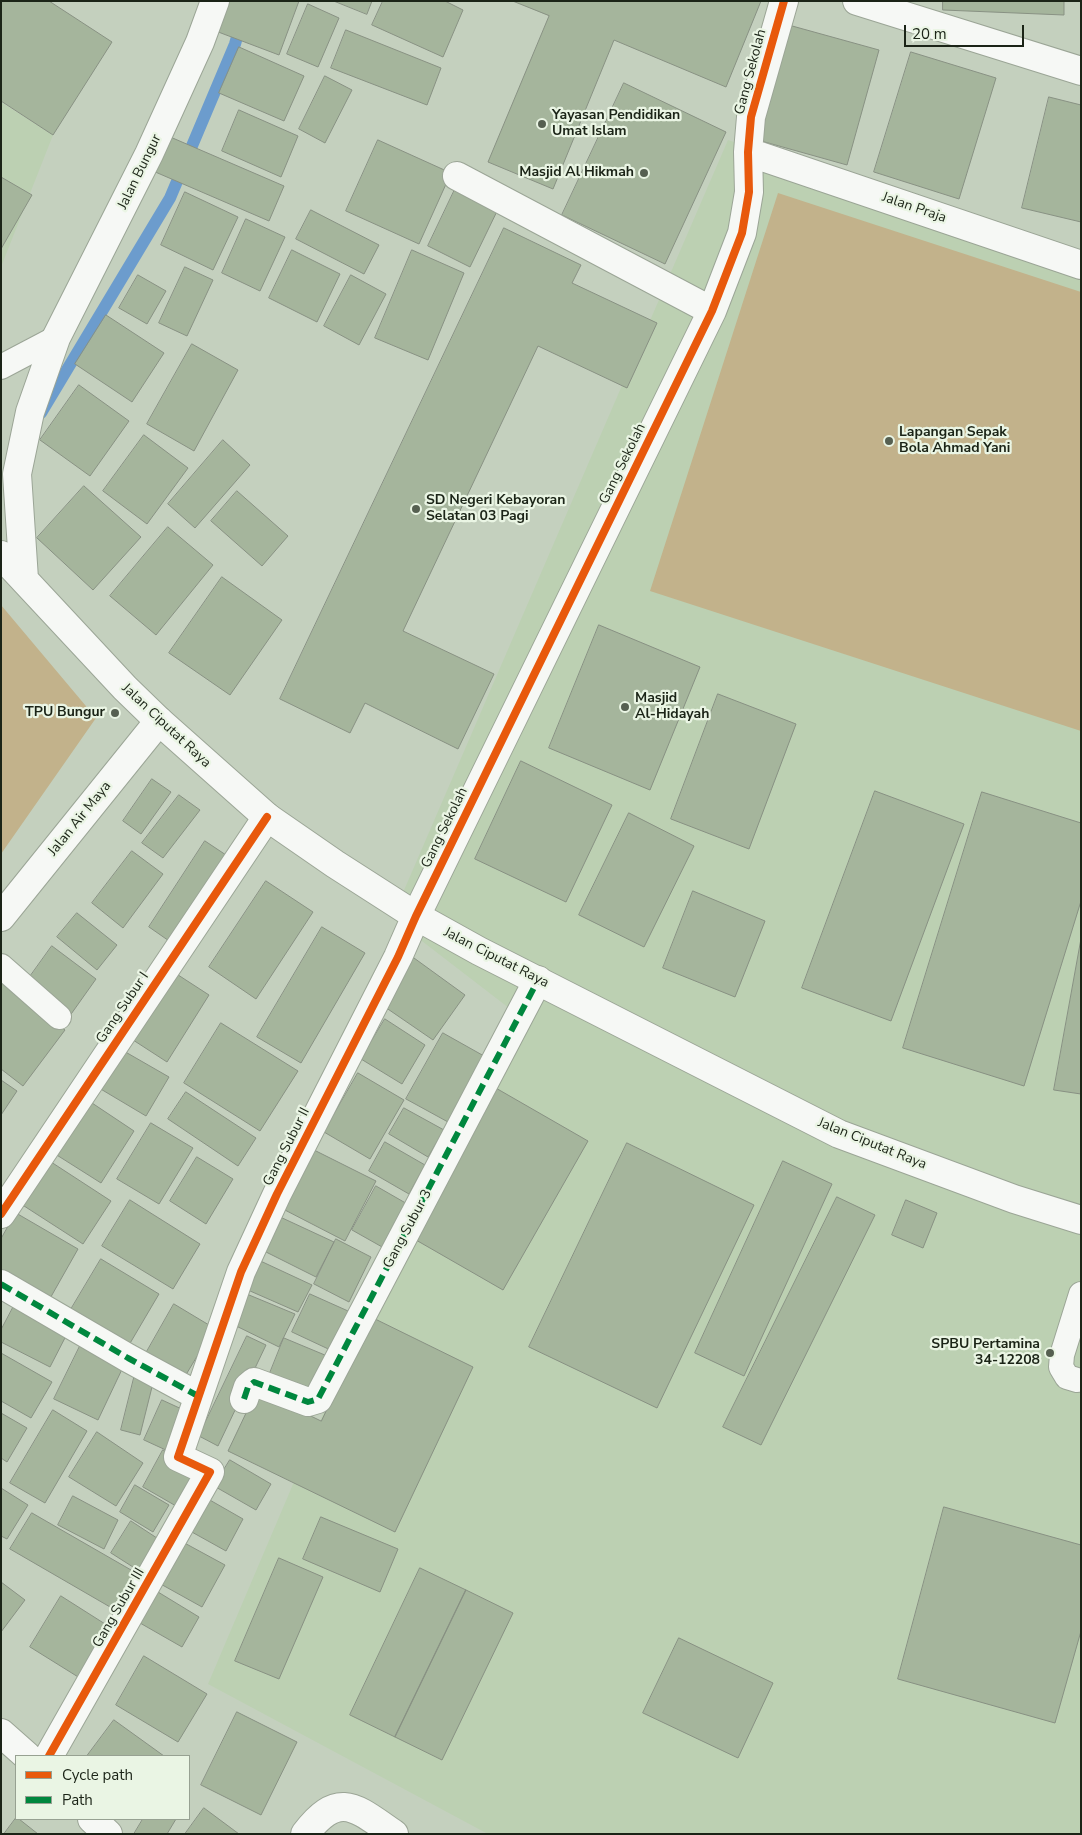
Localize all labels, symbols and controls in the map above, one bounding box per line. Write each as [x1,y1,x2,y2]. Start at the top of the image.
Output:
scale bar [907,15,1027,47]
text: 20 m [912,24,947,44]
street label: Gang Sekolah [732,28,770,116]
place label: Yayasan Pendidikan Umat Islam [552,108,680,140]
marker: Yayasan Pendidikan Umat Islam [536,118,548,130]
street label: Jalan Bungur [115,132,165,212]
place label: Masjid Al Hikmah [519,165,634,181]
marker: Masjid Al Hikmah [638,167,650,179]
street label: Jalan Praja [880,189,948,227]
street label: Gang Sekolah [596,421,650,507]
place label: Lapangan Sepak Bola Ahmad Yani [899,425,1010,458]
marker: Lapangan Sepak Bola Ahmad Yani [883,435,895,447]
place label: SD Negeri Kebayoran Selatan 03 Pagi [426,493,565,526]
marker: SD Negeri Kebayoran Selatan 03 Pagi [410,503,422,515]
street label: Jalan Ciputat Raya [118,680,214,772]
place label: Masjid Al-Hidayah [635,691,709,724]
marker: Masjid Al-Hidayah [619,701,631,713]
place label: TPU Bungur [25,705,105,721]
marker: TPU Bungur [109,707,121,719]
street label: Jalan Air Maya [45,778,115,860]
street label: Gang Sekolah [418,785,472,871]
street label: Jalan Ciputat Raya [441,924,551,992]
street label: Gang Subur I [93,969,153,1047]
street label: Gang Subur II [260,1105,314,1189]
street label: Jalan Ciputat Raya [815,1115,929,1173]
street label: Gang Subur 3 [380,1187,436,1271]
place label: SPBU Pertamina 34-12208 [931,1337,1040,1370]
marker: SPBU Pertamina 34-12208 [1044,1347,1056,1359]
street label: Gang Subur III [89,1565,149,1651]
legend [15,1755,190,1820]
text: Cycle path [62,1765,133,1785]
text: Path [62,1790,93,1810]

